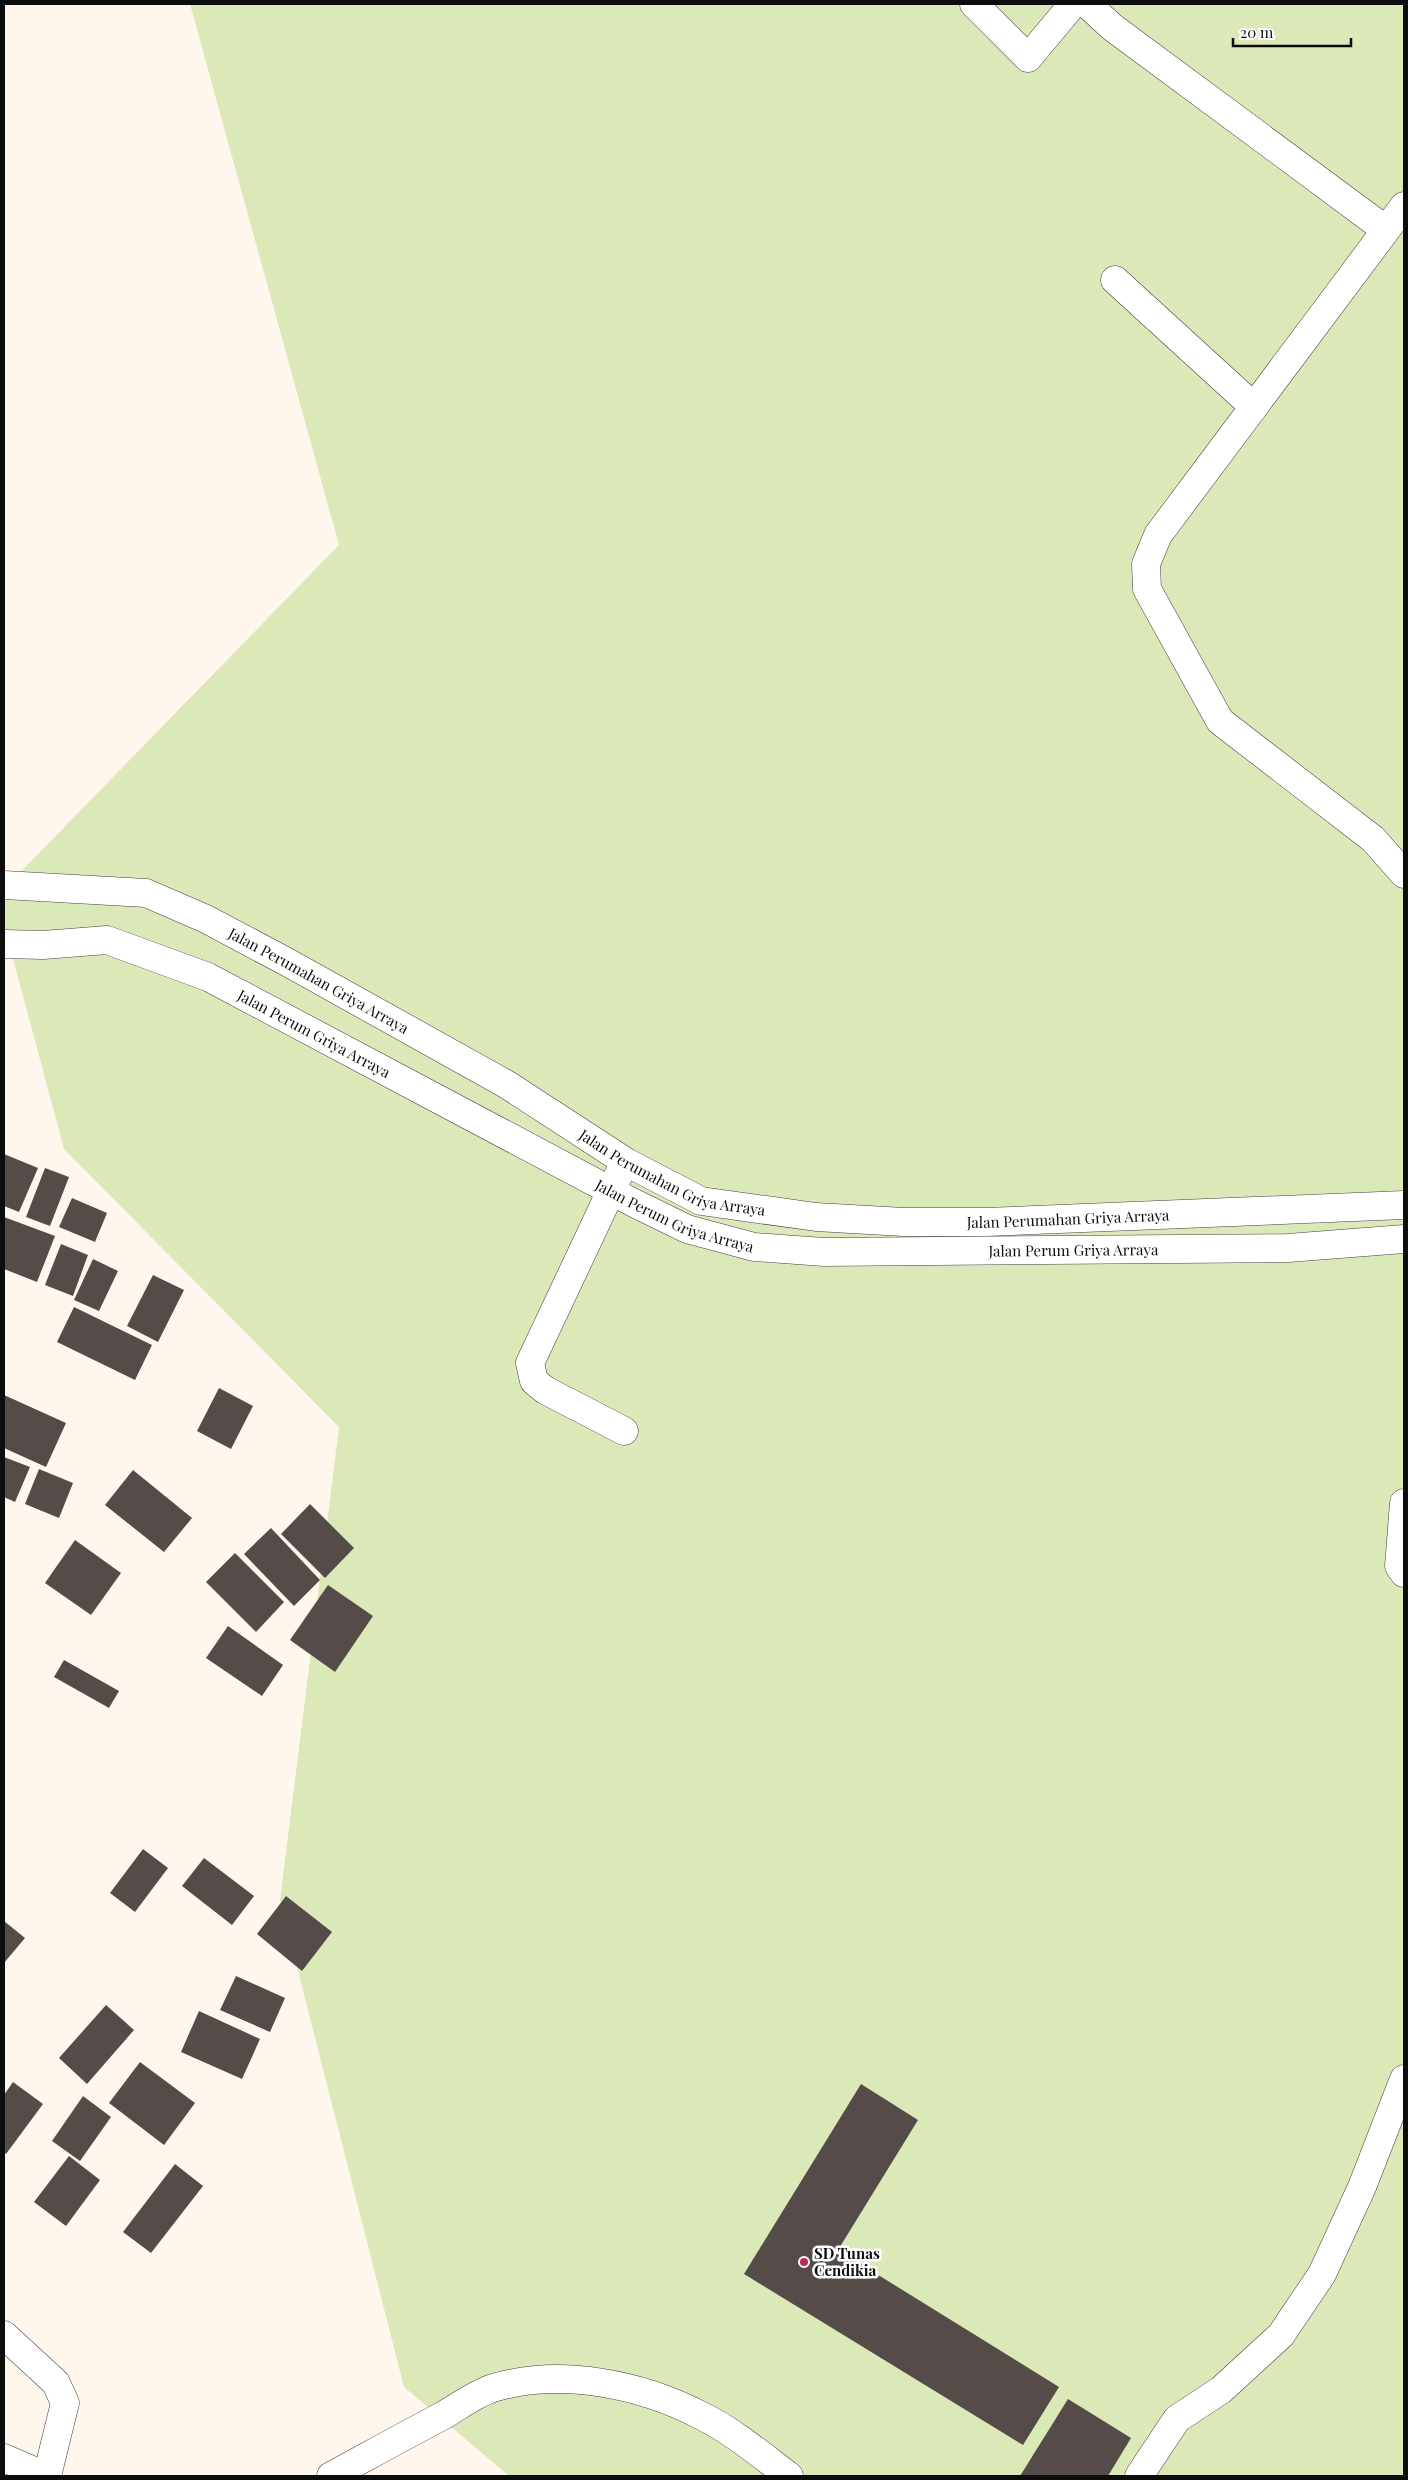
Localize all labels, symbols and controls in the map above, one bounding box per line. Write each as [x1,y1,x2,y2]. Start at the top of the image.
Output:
scale bar [1233,15,1350,47]
text: 20 m [1240,22,1274,42]
street label: Jalan Perumahan Griya Arraya [224,922,413,1038]
street label: Jalan Perum Griya Arraya [234,984,394,1082]
street label: Jalan Perumahan Griya Arraya [575,1124,767,1220]
street label: Jalan Perum Griya Arraya [591,1174,757,1257]
street label: Jalan Perumahan Griya Arraya [966,1205,1170,1232]
street label: Jalan Perum Griya Arraya [987,1239,1159,1261]
place label: SD Tunas Cendikia [814,2243,880,2280]
marker: SD Tunas Cendikia [798,2256,810,2268]

